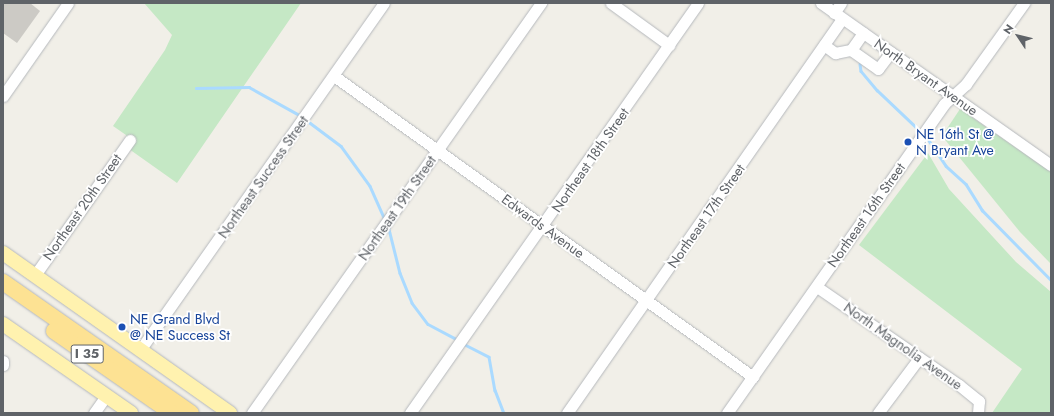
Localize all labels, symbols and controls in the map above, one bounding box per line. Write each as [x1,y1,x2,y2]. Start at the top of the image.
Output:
north arrow [998,16,1038,56]
text: N [999,21,1017,37]
street label: North Bryant Avenue [871,35,981,119]
street label: Northeast 18th Street [548,105,632,215]
street label: Northeast Success Street [214,113,312,241]
place label: NE 16th St @ N Bryant Ave [916,126,994,158]
marker: NE 16th St @ N Bryant Ave [903,137,913,147]
street label: Northeast 20th Street [39,151,125,263]
street label: Northeast 19th Street [355,152,439,264]
street label: Northeast 16th Street [824,159,908,271]
street label: Northeast 17th Street [664,161,748,271]
street label: Edwards Avenue [498,190,588,262]
street label: North Magnolia Avenue [841,299,965,393]
place label: NE Grand Blvd @ NE Success St [130,311,230,344]
marker: NE Grand Blvd @ NE Success St [117,322,127,332]
road number: I 35 [70,343,104,365]

